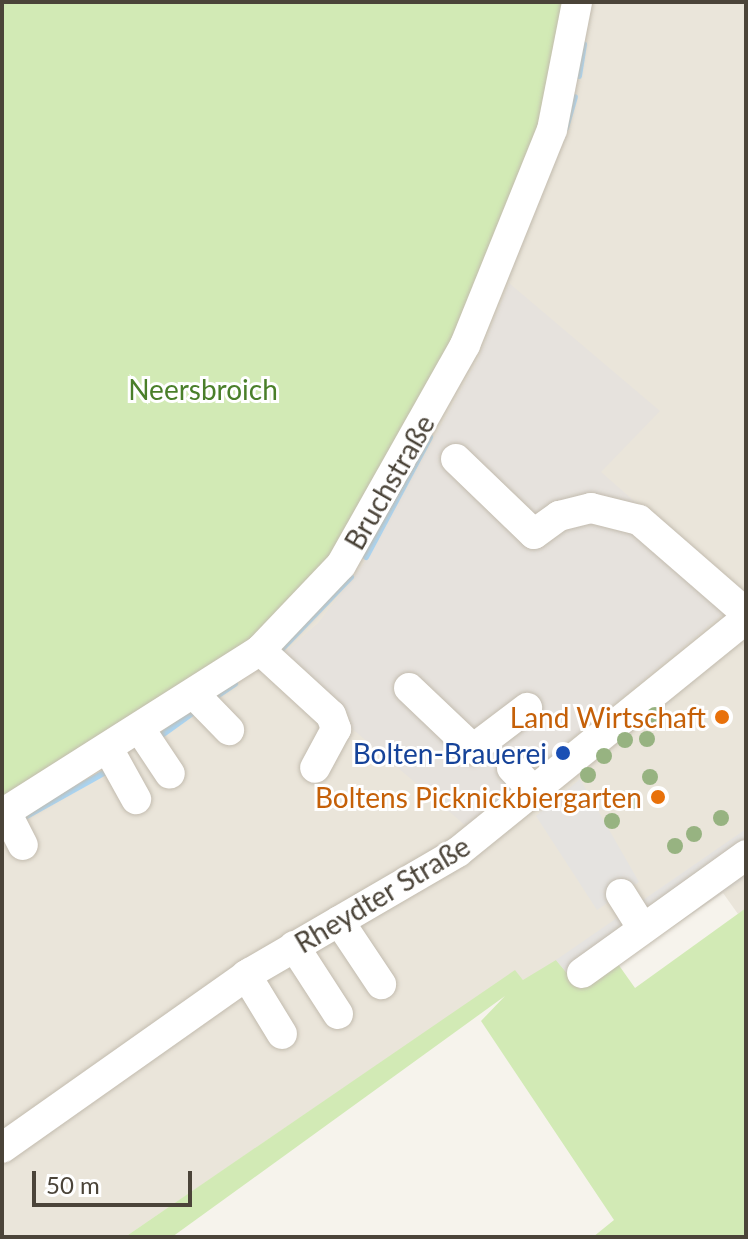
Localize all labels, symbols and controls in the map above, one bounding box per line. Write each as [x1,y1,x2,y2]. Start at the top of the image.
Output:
park label: Neersbroich [128,372,278,406]
street label: Bruchstraße [337,409,441,555]
place label: Land Wirtschaft [509,700,706,734]
marker: Land Wirtschaft [713,708,731,726]
place label: Bolten-Brauerei [353,736,547,770]
marker: Bolten-Brauerei [554,744,572,762]
place label: Boltens Picknickbiergarten [315,780,642,814]
marker: Boltens Picknickbiergarten [649,788,667,806]
street label: Rheydter Straße [288,828,476,960]
scale bar [36,1155,196,1205]
text: 50 m [46,1170,100,1199]

